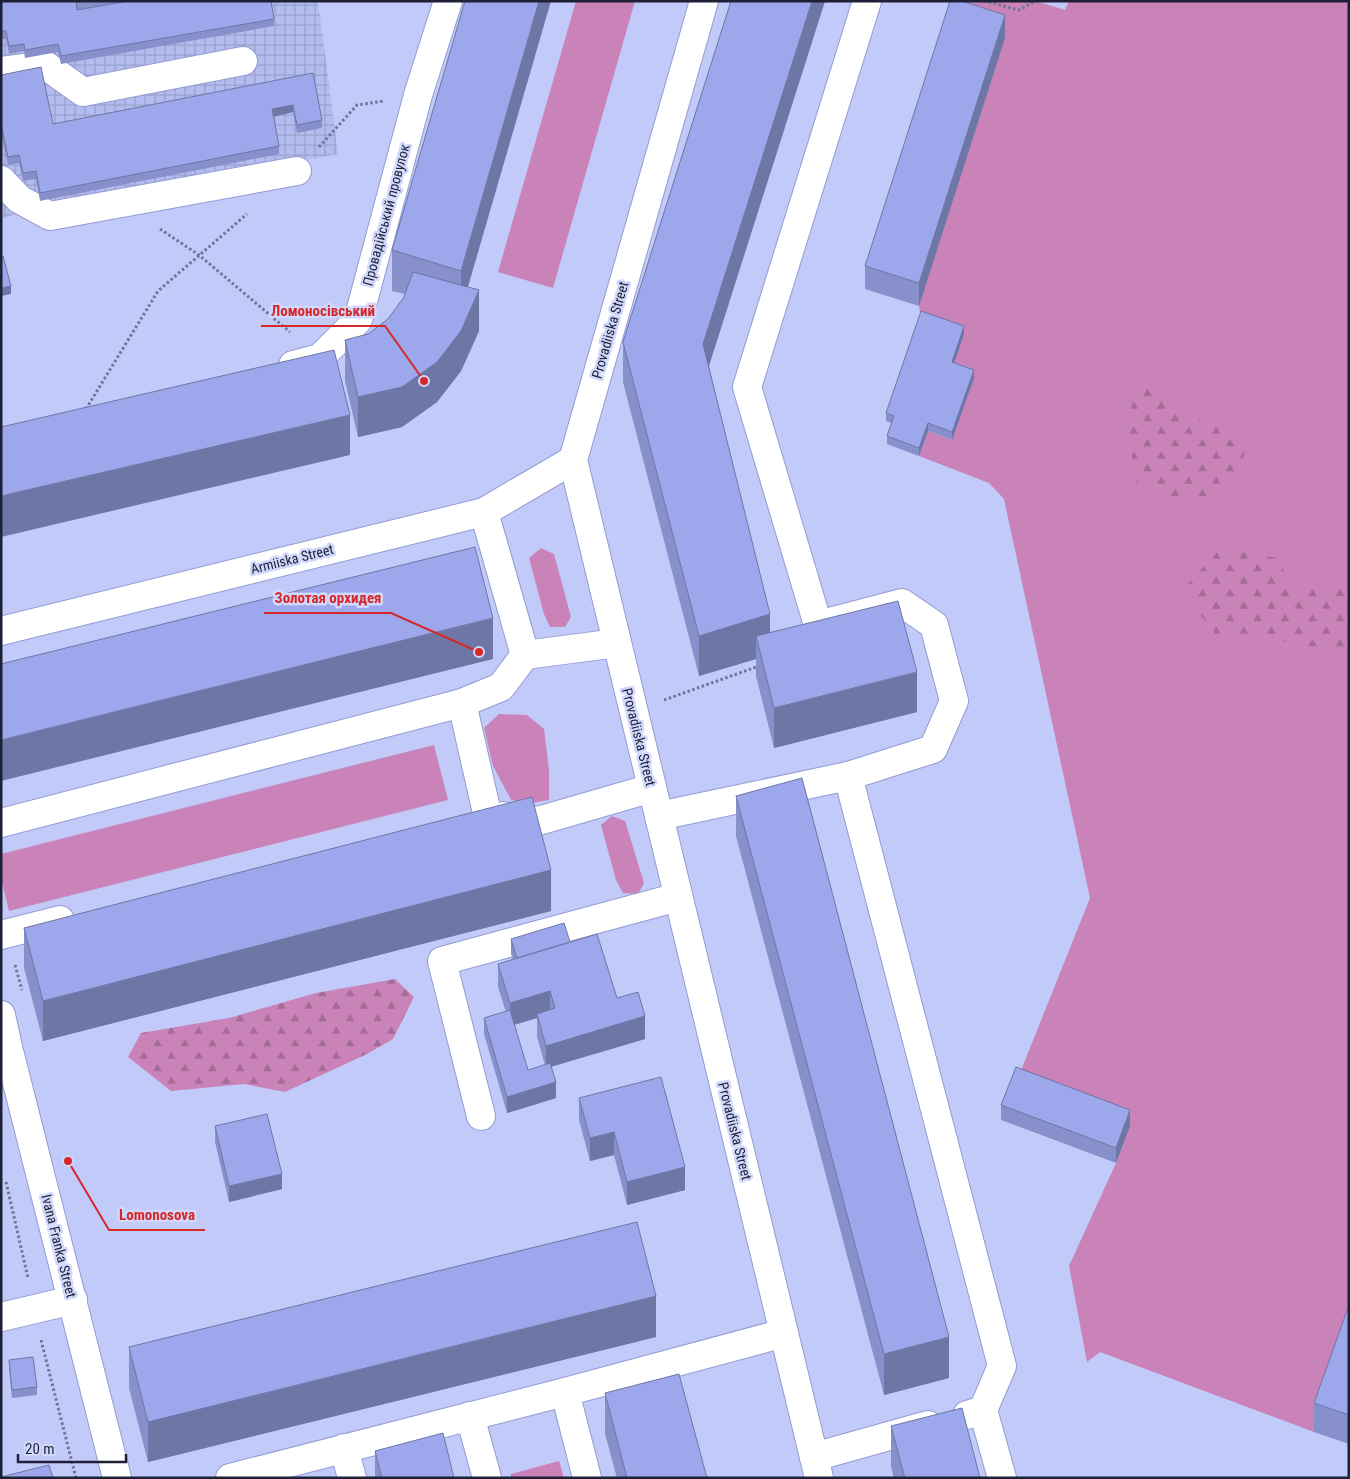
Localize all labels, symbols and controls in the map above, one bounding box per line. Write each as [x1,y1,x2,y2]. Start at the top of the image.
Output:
street label: Провадійський провулок [359,142,413,288]
street label: Provadiiska Street [589,280,631,380]
callout: Ломоносівський [261,296,385,326]
text: Ломоносівський [271,302,375,320]
street label: Armiiska Street [249,541,335,577]
callout: Золотая орхидея [264,583,391,613]
text: Золотая орхидея [275,589,381,607]
street label: Provadiiska Street [619,686,659,788]
street label: Provadiiska Street [715,1080,755,1182]
street label: Ivana Franka Street [38,1193,80,1299]
callout: Lomonosova [109,1200,205,1230]
text: Lomonosova [119,1206,195,1224]
scale bar [18,1432,125,1464]
text: 20 m [25,1440,55,1458]

